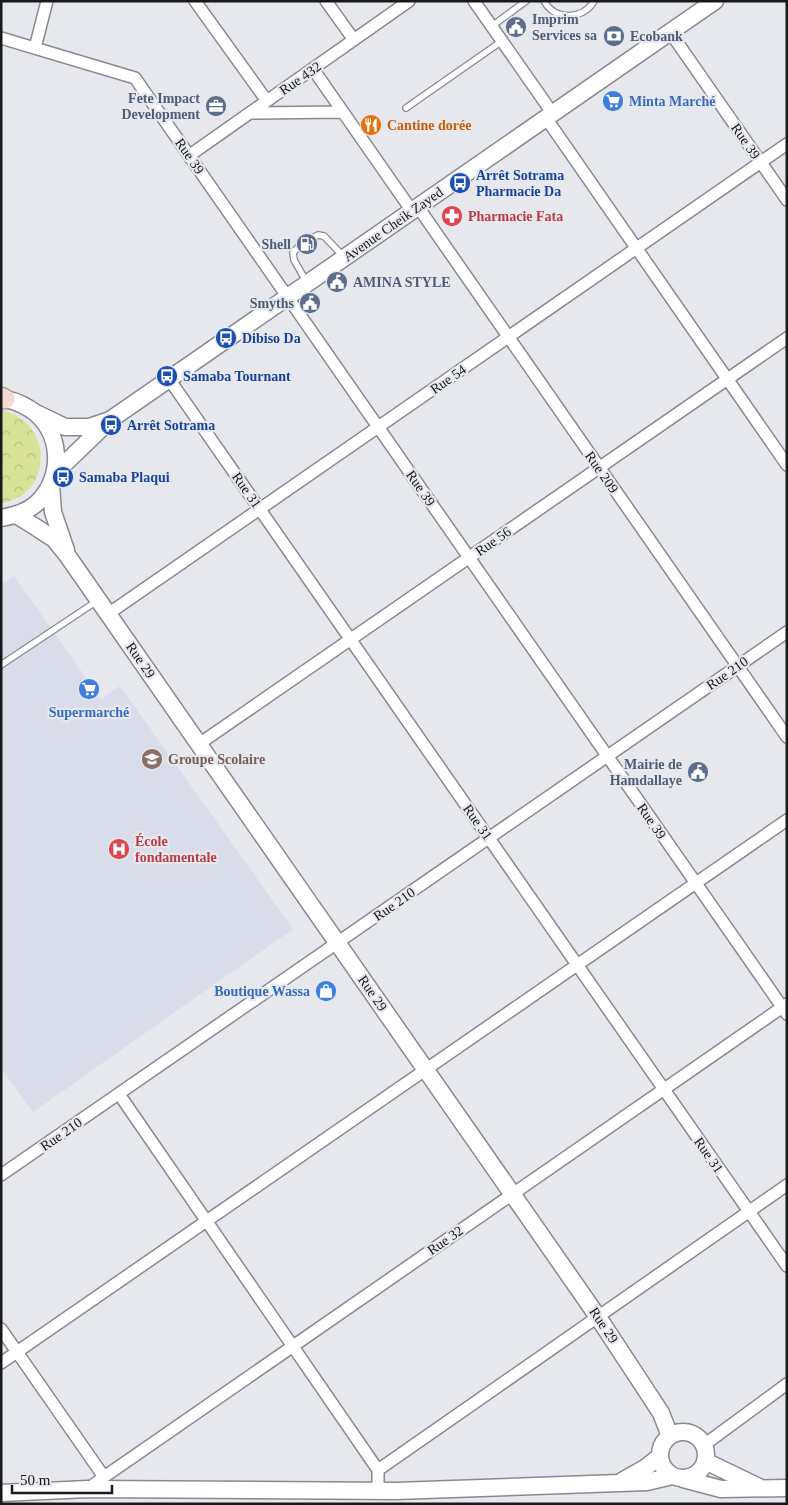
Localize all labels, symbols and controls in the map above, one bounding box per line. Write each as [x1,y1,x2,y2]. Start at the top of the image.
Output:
place label: Imprim Services sa [532,12,597,43]
public building icon: Imprim Services sa [504,15,528,39]
bank icon: Ecobank [602,24,626,48]
place label: Ecobank [630,29,683,44]
street label: Rue 432 [277,59,324,98]
supermarket icon: Minta Marché [601,89,625,113]
place label: Fete Impact Development [121,91,200,122]
office icon: Fete Impact Development [204,94,228,118]
place label: Minta Marché [629,94,715,109]
restaurant icon: Cantine dorée [359,113,383,137]
place label: Cantine dorée [387,118,471,133]
street label: Rue 39 [728,121,763,162]
street label: Rue 39 [172,136,207,177]
place label: Arrêt Sotrama Pharmacie Da [476,168,564,199]
bus stop icon: Arrêt Sotrama Pharmacie Da [448,171,472,195]
street label: Avenue Cheik Zayed [341,184,446,264]
pharmacy icon: Pharmacie Fata [440,204,464,228]
place label: Pharmacie Fata [468,209,563,224]
fuel station icon: Shell [295,232,319,256]
place label: Shell [261,237,291,252]
public building icon: AMINA STYLE [325,270,349,294]
place label: AMINA STYLE [353,275,451,290]
public building icon: Smyths [298,291,322,315]
place label: Smyths [250,296,295,311]
bus stop icon: Dibiso Da [214,326,238,350]
place label: Dibiso Da [242,331,301,346]
street label: Rue 54 [428,362,469,397]
bus stop icon: Samaba Tournant [155,364,179,388]
place label: Samaba Tournant [183,369,291,384]
bus stop icon: Arrêt Sotrama [99,413,123,437]
place label: Arrêt Sotrama [127,418,215,433]
street label: Rue 209 [582,449,621,496]
bus stop icon: Samaba Plaqui [51,465,75,489]
street label: Rue 39 [403,468,438,509]
place label: Samaba Plaqui [79,470,170,485]
street label: Rue 31 [229,470,264,511]
street label: Rue 56 [473,524,514,559]
street label: Rue 29 [123,640,158,681]
street label: Rue 210 [704,654,751,693]
supermarket icon: Supermarché [77,677,101,701]
place label: Supermarché [49,705,129,720]
school or university icon: Groupe Scolaire [140,747,164,771]
place label: Groupe Scolaire [168,752,265,767]
place label: Mairie de Hamdallaye [610,757,682,788]
public building icon: Mairie de Hamdallaye [686,760,710,784]
street label: Rue 39 [634,801,669,842]
street label: Rue 31 [460,802,495,843]
place label: École fondamentale [135,833,217,865]
hospital icon: École fondamentale [107,837,131,861]
street label: Rue 210 [371,885,418,924]
street label: Rue 29 [355,973,390,1014]
shop icon: Boutique Wassa [314,979,338,1003]
place label: Boutique Wassa [214,984,310,999]
street label: Rue 210 [38,1115,85,1154]
street label: Rue 31 [691,1135,726,1176]
street label: Rue 32 [425,1223,466,1258]
street label: Rue 29 [586,1304,621,1346]
scale bar [12,1462,112,1494]
text: 50 m [20,1472,51,1488]

